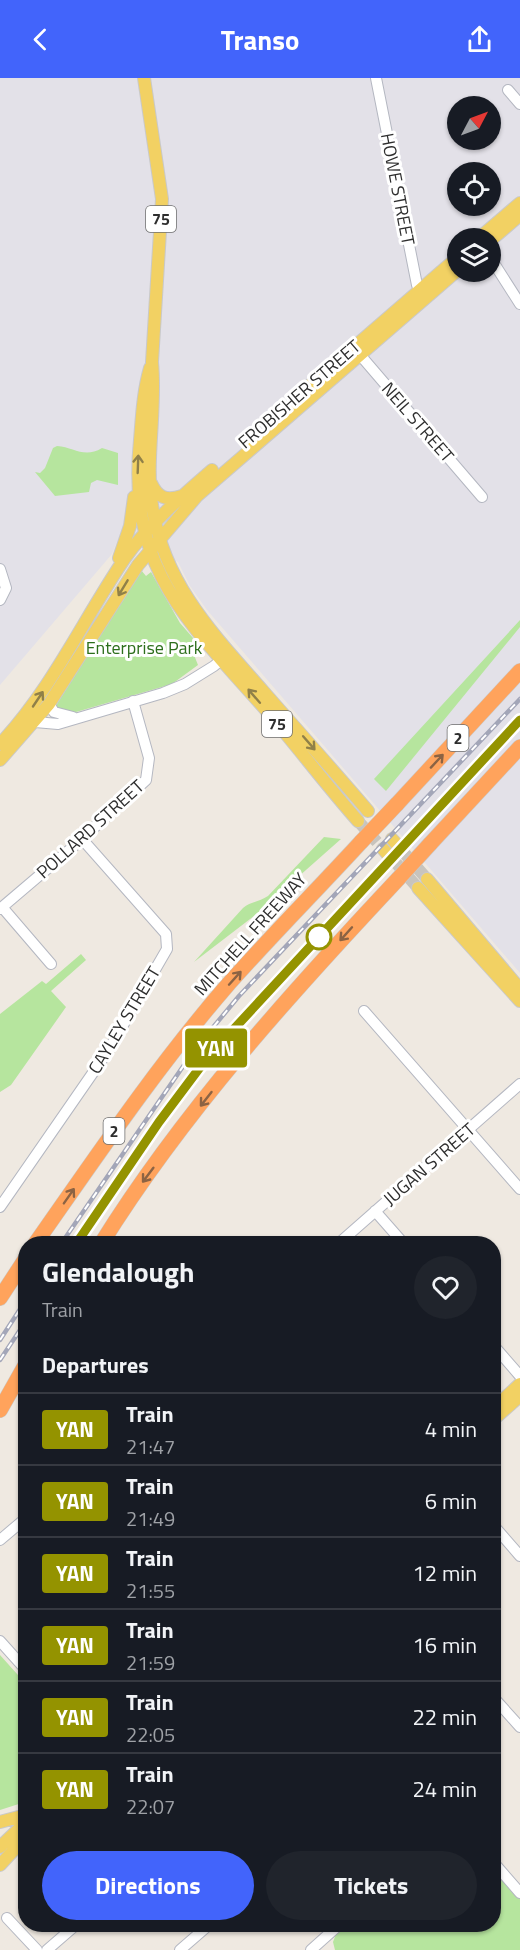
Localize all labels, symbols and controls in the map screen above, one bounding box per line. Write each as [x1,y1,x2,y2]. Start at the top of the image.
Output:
text: Transo [221,19,299,60]
icon: back [24,23,57,56]
icon: share [463,23,496,56]
north arrow [447,96,501,150]
map controls [447,96,501,282]
street label: HOWE STREET [374,131,422,248]
button: locate [447,162,501,216]
road number: 75 [146,206,176,232]
button: layers [447,228,501,282]
street label: FROBISHER STREET [232,333,367,455]
street label: NEIL STREET [375,376,461,469]
one-way arrow [132,454,144,474]
one-way arrow [117,579,129,596]
park label: Enterprise Park [86,634,203,661]
one-way arrow [247,689,261,704]
one-way arrow [32,691,44,708]
road number: 75 [262,711,292,737]
road number: 2 [448,725,468,751]
one-way arrow [302,735,316,750]
one-way arrow [430,754,444,769]
street label: POLLARD STREET [30,773,150,885]
street label: MITCHELL FREEWAY [187,866,313,1002]
unlabelled marker [306,924,332,950]
one-way arrow [339,927,353,942]
street label: CAYLEY STREET [81,961,167,1079]
one-way arrow [228,970,242,985]
line badge: YAN [182,1028,250,1068]
text: YAN [197,1032,235,1064]
one-way arrow [200,1090,213,1106]
street label: JUGAN STREET [377,1116,481,1212]
road number: 2 [104,1118,124,1144]
one-way arrow [142,1167,154,1183]
one-way arrow [63,1188,75,1204]
text: Glendalough [42,1250,195,1293]
button: heart [414,1256,477,1319]
text: Train [42,1294,83,1325]
text: Departures [42,1348,149,1382]
text: Train [126,1397,174,1431]
text: 4 min [425,1412,477,1446]
text: YAN [56,1413,94,1445]
text: 21:47 [126,1431,175,1462]
text: Train [126,1469,174,1503]
text: 6 min [425,1484,477,1518]
text: YAN [56,1485,94,1517]
text: 21:49 [126,1503,175,1534]
text: Train [126,1541,174,1575]
text: 12 min [412,1556,477,1590]
text: YAN [56,1557,94,1589]
text: 21:55 [126,1575,175,1606]
text: Train [126,1613,174,1647]
text: 16 min [412,1628,477,1662]
text: YAN [56,1629,94,1661]
text: 21:59 [126,1647,175,1678]
text: Train [126,1685,174,1719]
text: 22 min [412,1700,477,1734]
text: YAN [56,1701,94,1733]
text: 22:05 [126,1719,175,1750]
text: Train [126,1757,174,1791]
text: 24 min [412,1772,477,1806]
text: YAN [56,1773,94,1805]
text: 22:07 [126,1791,175,1822]
button: Directions [42,1851,254,1920]
button: Tickets [266,1851,477,1920]

